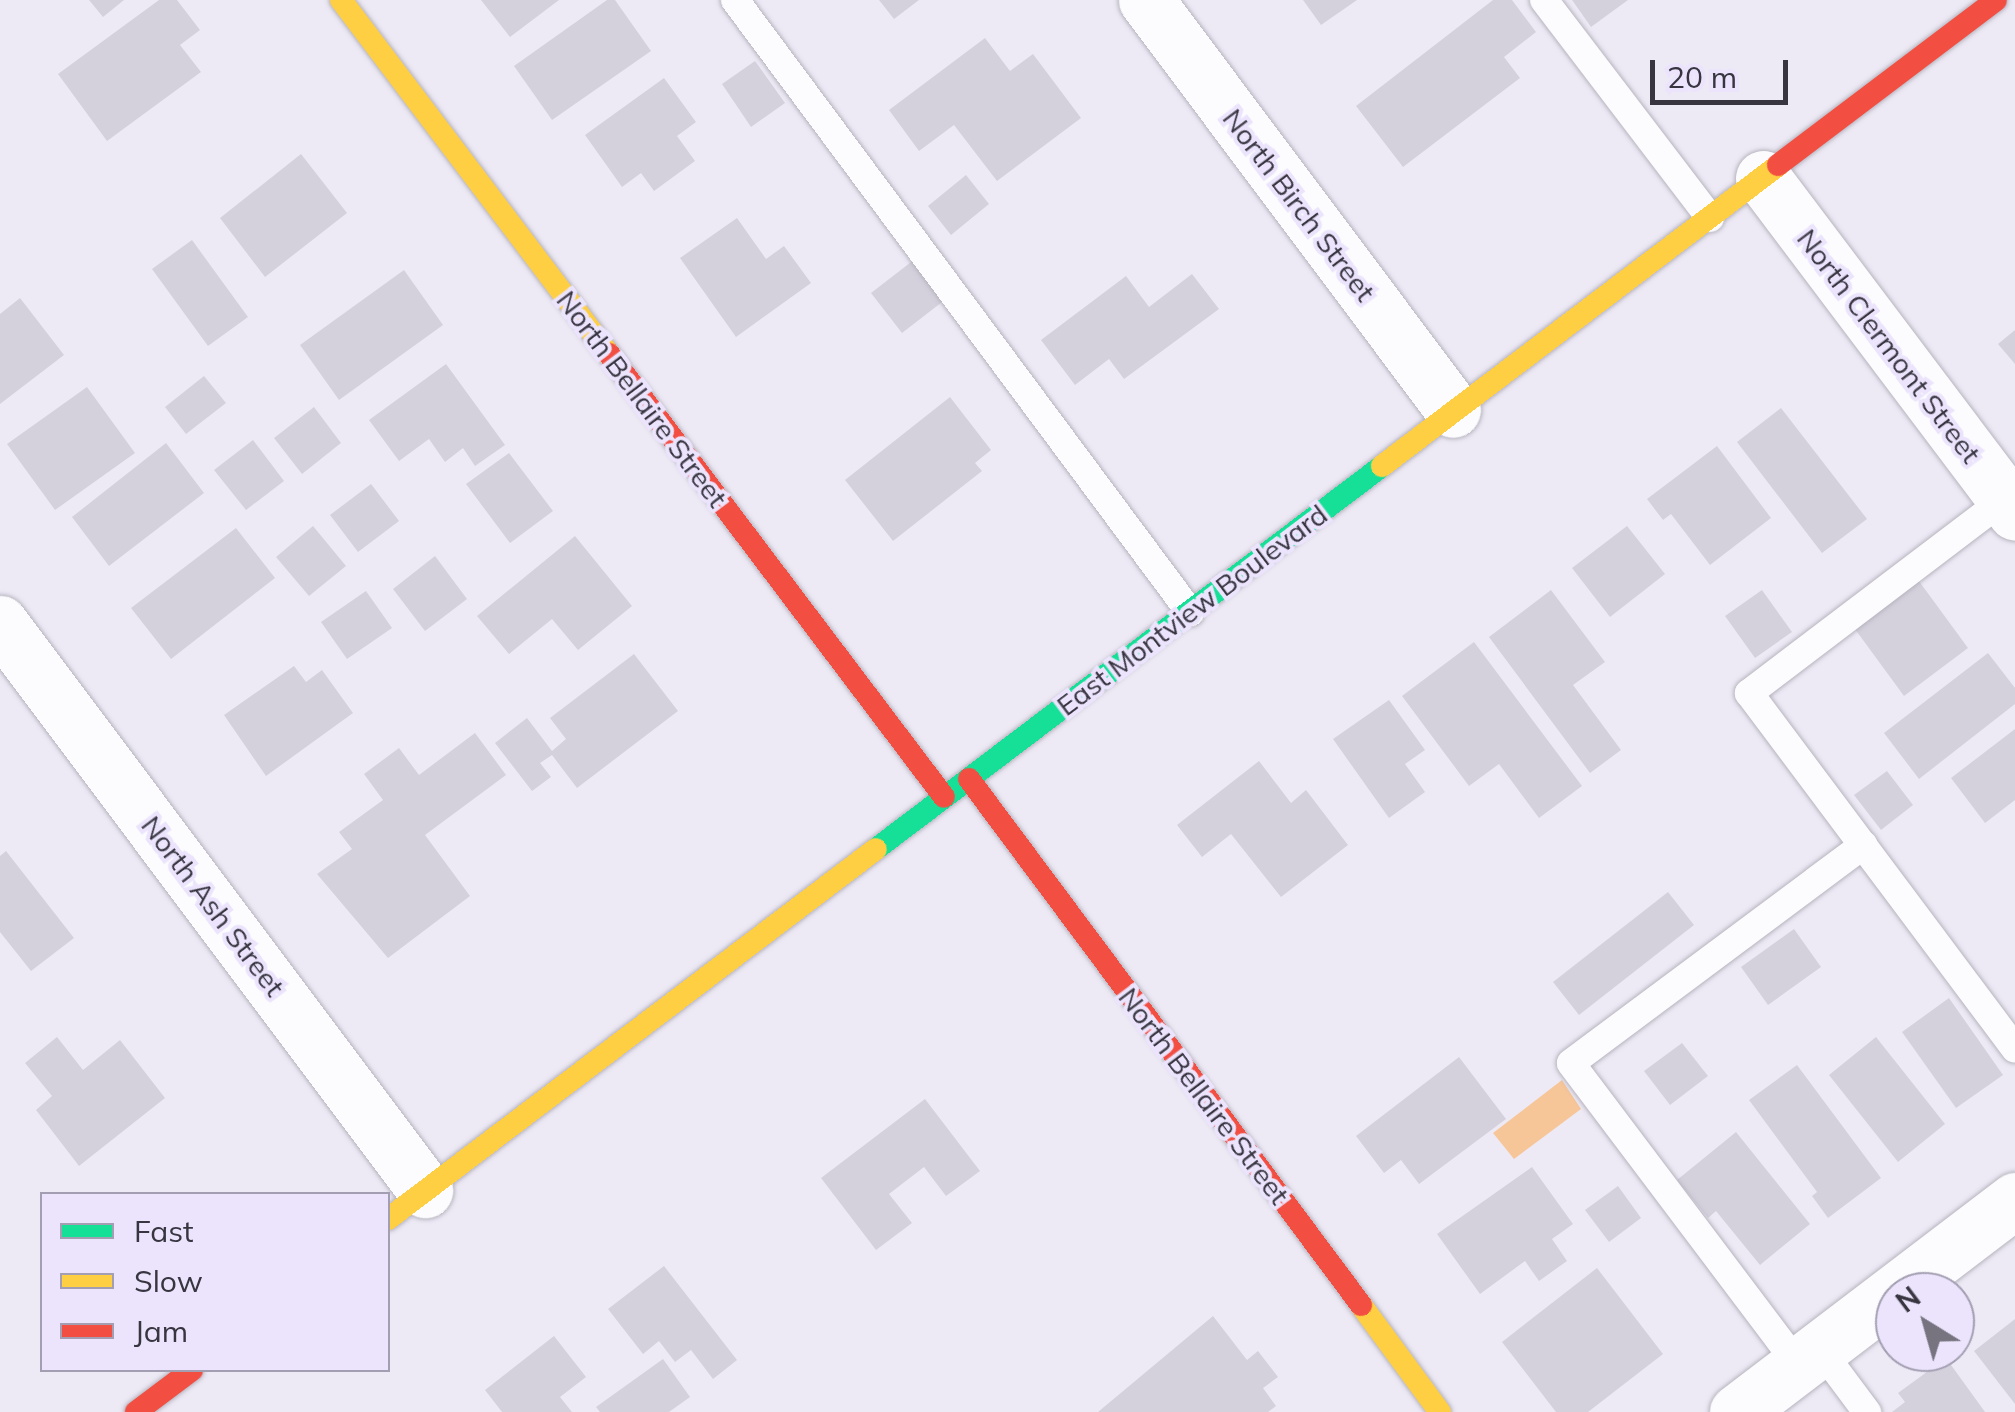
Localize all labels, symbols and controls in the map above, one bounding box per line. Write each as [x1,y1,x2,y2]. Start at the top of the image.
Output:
scale bar [1655,40,1792,102]
text: 20 m [1667,58,1737,96]
street label: North Birch Street [1216,102,1382,308]
street label: North Clermont Street [1790,222,1988,470]
street label: North Bellaire Street [550,284,734,514]
street label: East Montview Boulevard [1050,497,1334,723]
street label: North Ash Street [134,809,292,1003]
street label: North Bellaire Street [1112,981,1296,1211]
legend [40,1192,390,1372]
text: Fast [134,1212,194,1250]
text: Slow [134,1262,203,1300]
north arrow [1875,1272,1975,1372]
text: N [1889,1279,1927,1320]
text: Jam [134,1312,188,1350]

